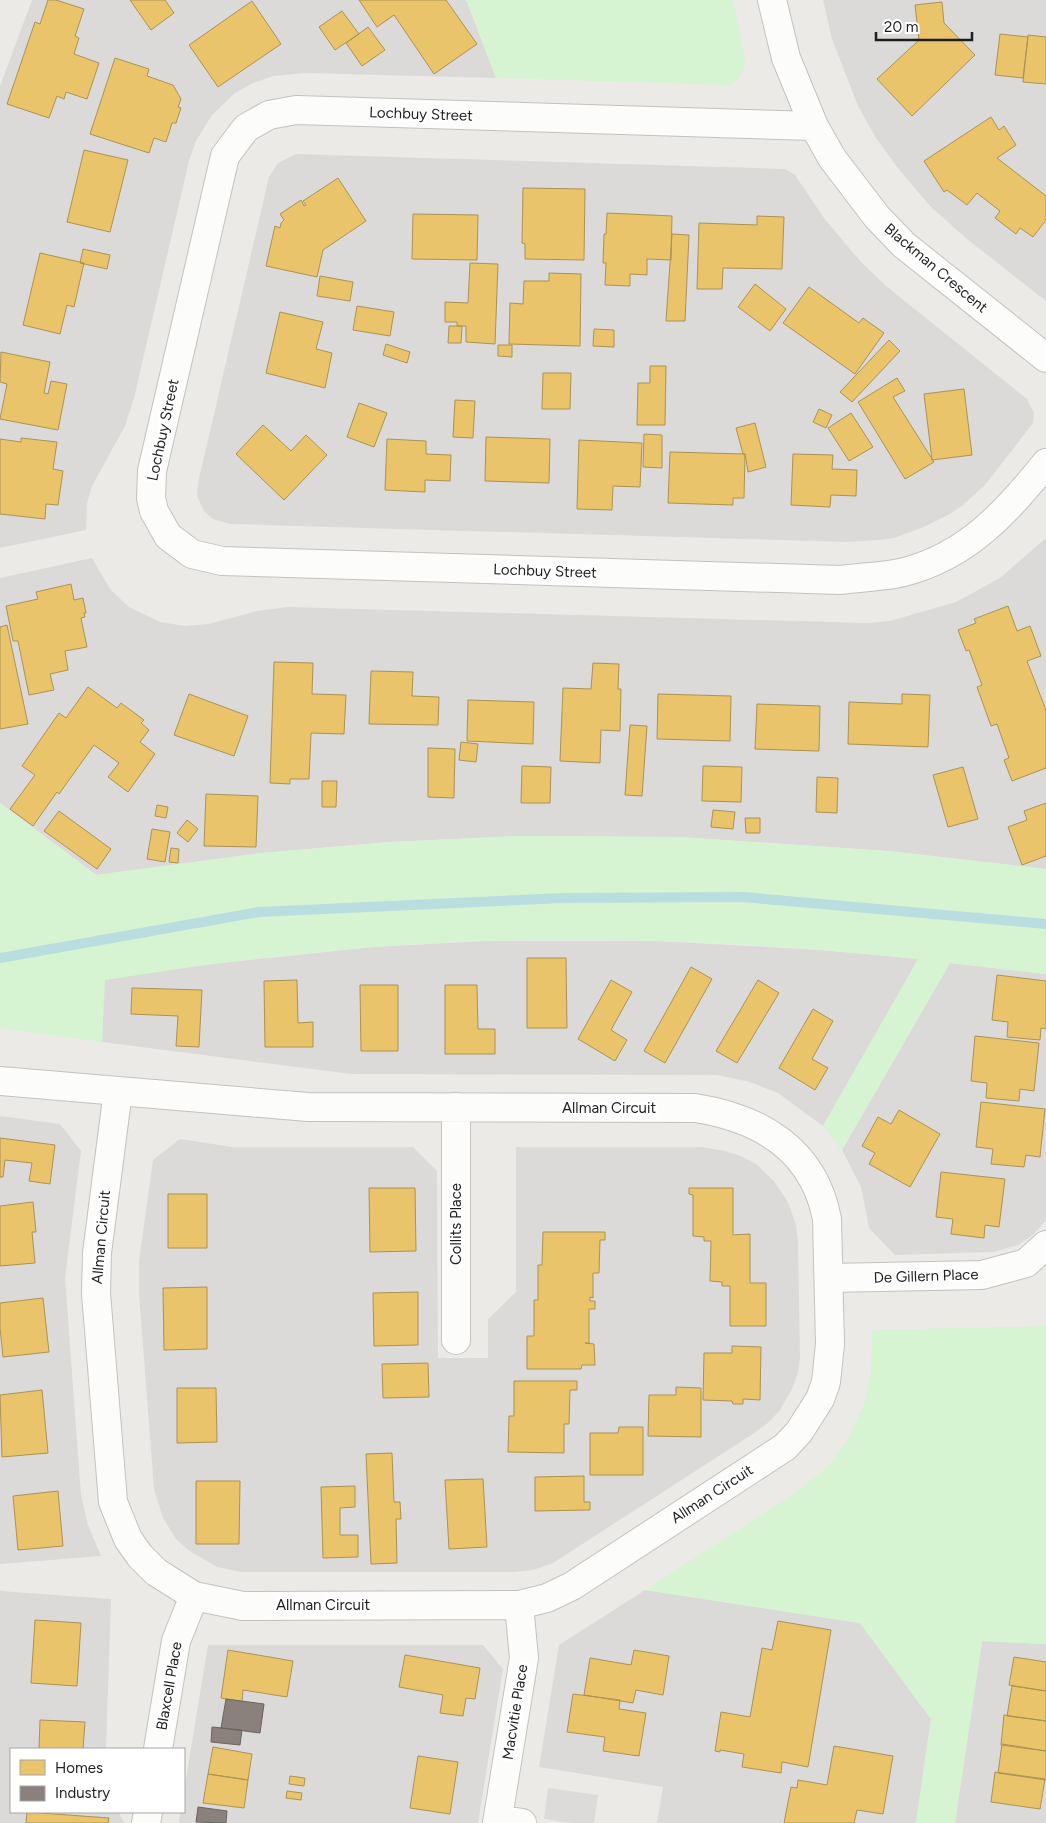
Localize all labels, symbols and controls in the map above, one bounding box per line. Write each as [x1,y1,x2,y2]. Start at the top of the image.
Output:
scale bar [876,10,972,42]
text: 20 m [884,18,918,36]
street label: Lochbuy Street [369,103,473,125]
street label: Blackman Crescent [881,220,992,317]
street label: Lochbuy Street [143,377,183,483]
street label: Lochbuy Street [493,560,597,582]
street label: Allman Circuit [562,1099,656,1117]
street label: Collits Place [447,1183,465,1265]
street label: Allman Circuit [88,1189,114,1285]
street label: De Gillern Place [873,1265,979,1287]
street label: Allman Circuit [668,1461,757,1527]
street label: Allman Circuit [276,1596,370,1614]
street label: Blaxcell Place [152,1640,186,1732]
street label: Macvitie Place [499,1663,531,1761]
legend [10,1748,185,1813]
text: Homes [55,1759,103,1777]
text: Industry [55,1784,110,1802]

